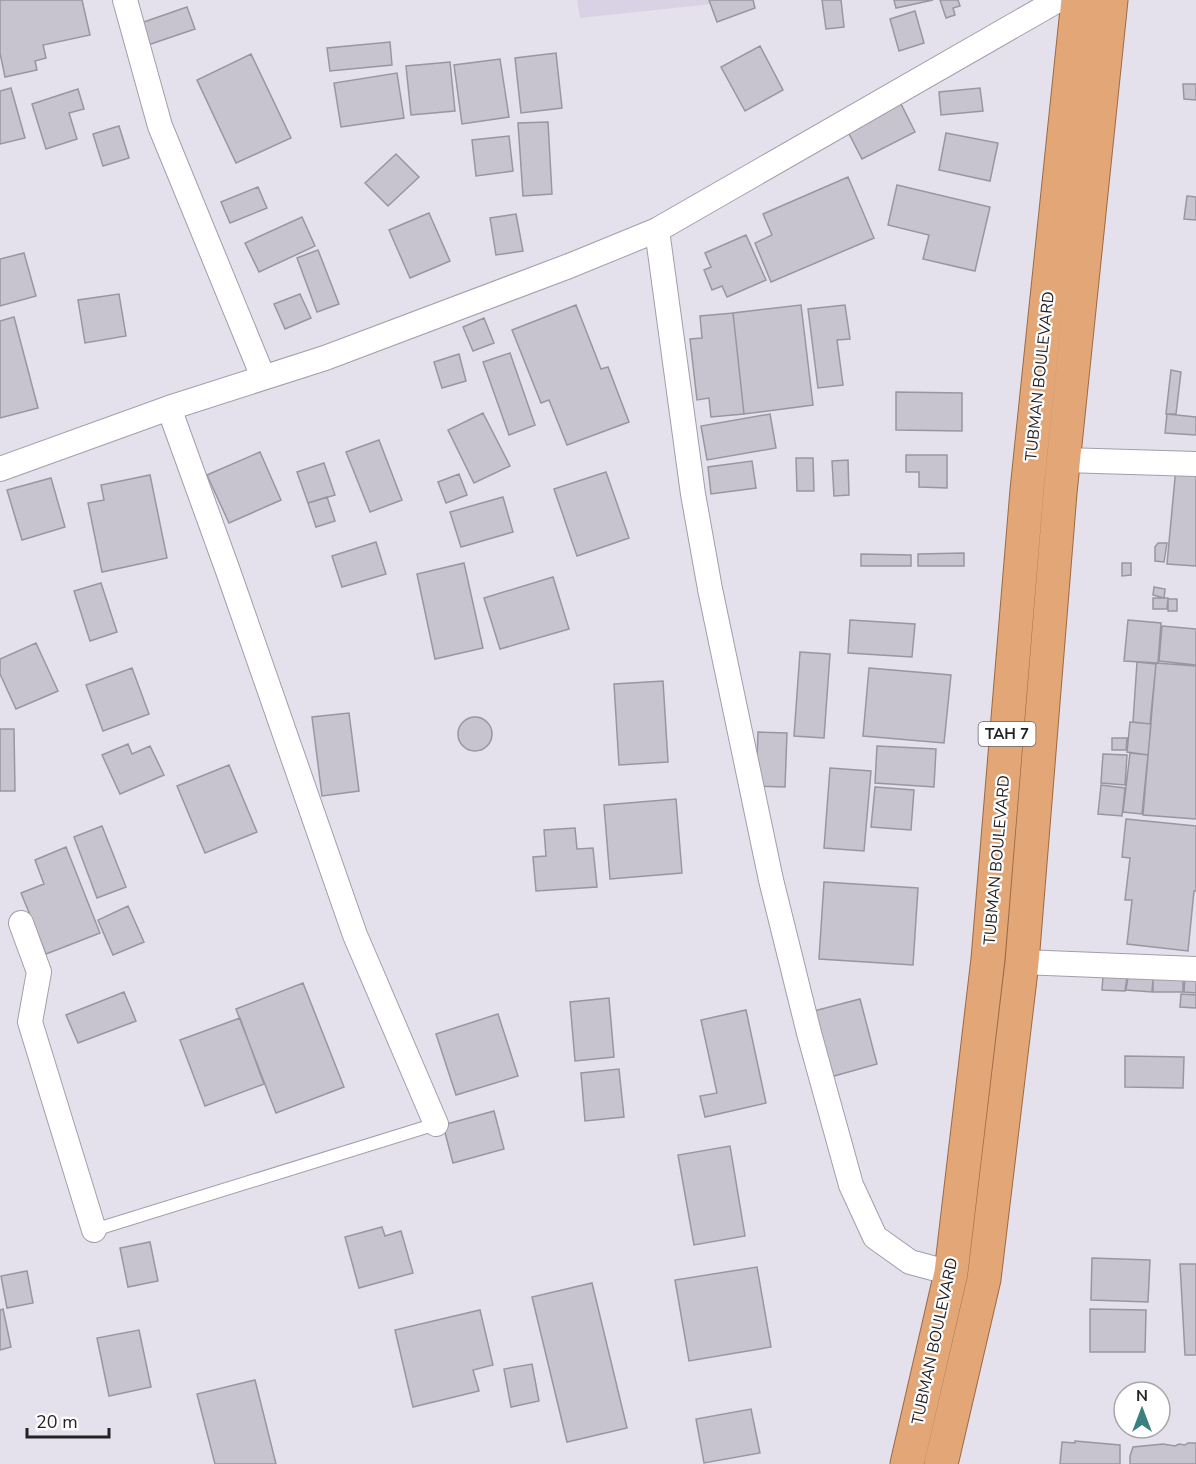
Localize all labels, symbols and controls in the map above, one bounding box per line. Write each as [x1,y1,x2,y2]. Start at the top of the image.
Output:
street label: TUBMAN BOULEVARD [1020,290,1060,462]
road number: TAH 7 [978,722,1036,746]
street label: TUBMAN BOULEVARD [979,774,1015,946]
street label: TUBMAN BOULEVARD [907,1256,963,1427]
north arrow [1112,1380,1172,1440]
text: N [1136,1385,1148,1407]
scale bar [27,1401,110,1439]
text: 20 m [36,1410,78,1434]

